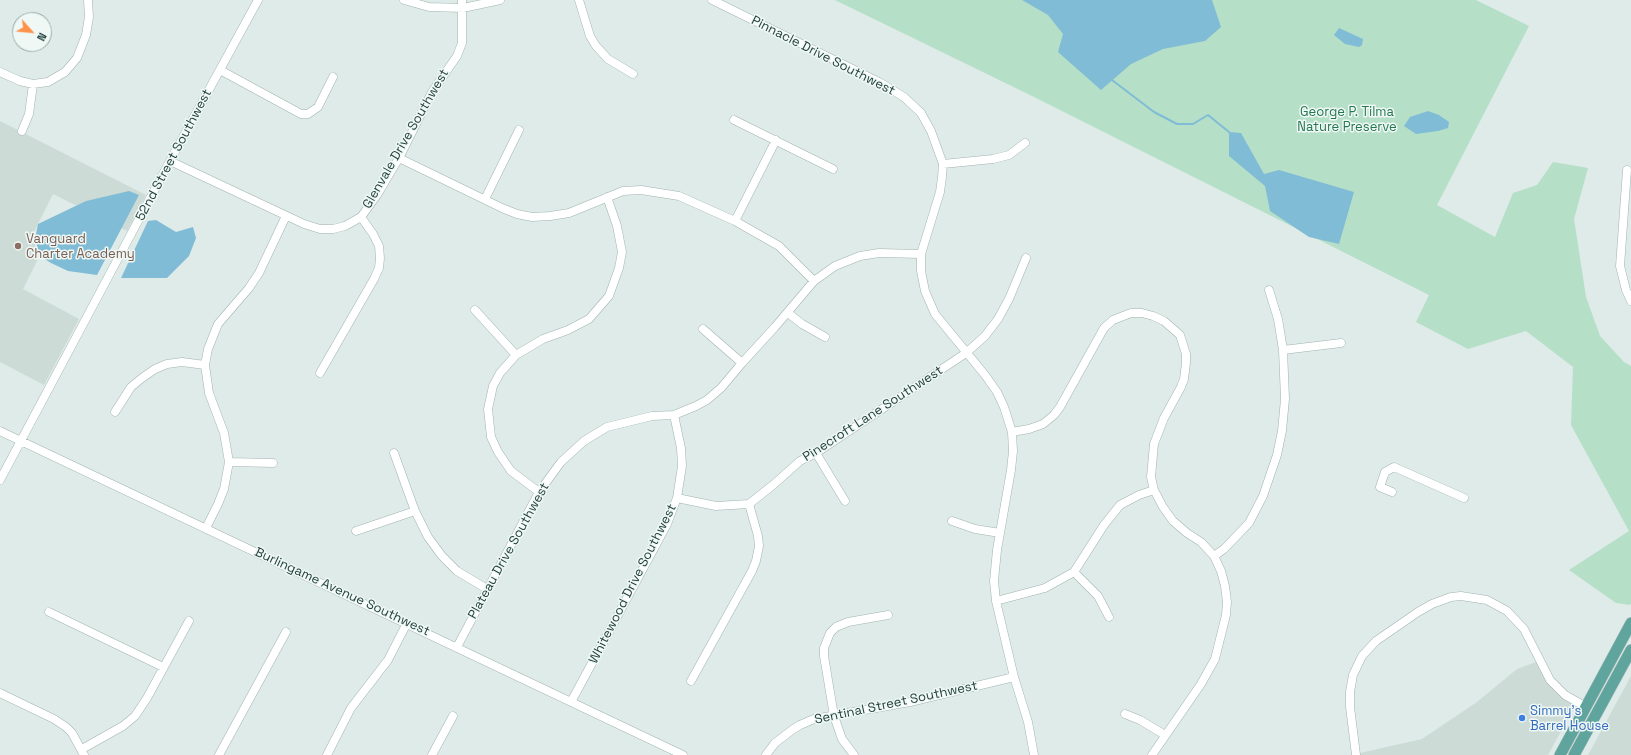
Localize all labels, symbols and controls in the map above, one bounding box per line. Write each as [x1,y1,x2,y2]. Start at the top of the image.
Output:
north arrow [12,12,52,52]
street label: Pinnacle Drive Southwest [749,13,897,99]
text: N [34,31,50,43]
street label: Glenvale Drive Southwest [360,66,452,212]
street label: 52nd Street Southwest [133,87,215,223]
park label: George P. Tilma Nature Preserve [1297,104,1397,135]
place label: Vanguard Charter Academy [26,231,135,262]
marker: Vanguard Charter Academy [13,241,23,251]
street label: Pinecroft Lane Southwest [800,363,946,465]
street label: Plateau Drive Southwest [465,480,553,622]
street label: Whitewood Drive Southwest [586,502,680,666]
street label: Burlingame Avenue Southwest [252,544,432,640]
street label: Sentinal Street Southwest [813,678,979,728]
place label: Simmy’s Barrel House [1530,703,1609,734]
marker: Simmy’s Barrel House [1517,713,1527,723]

